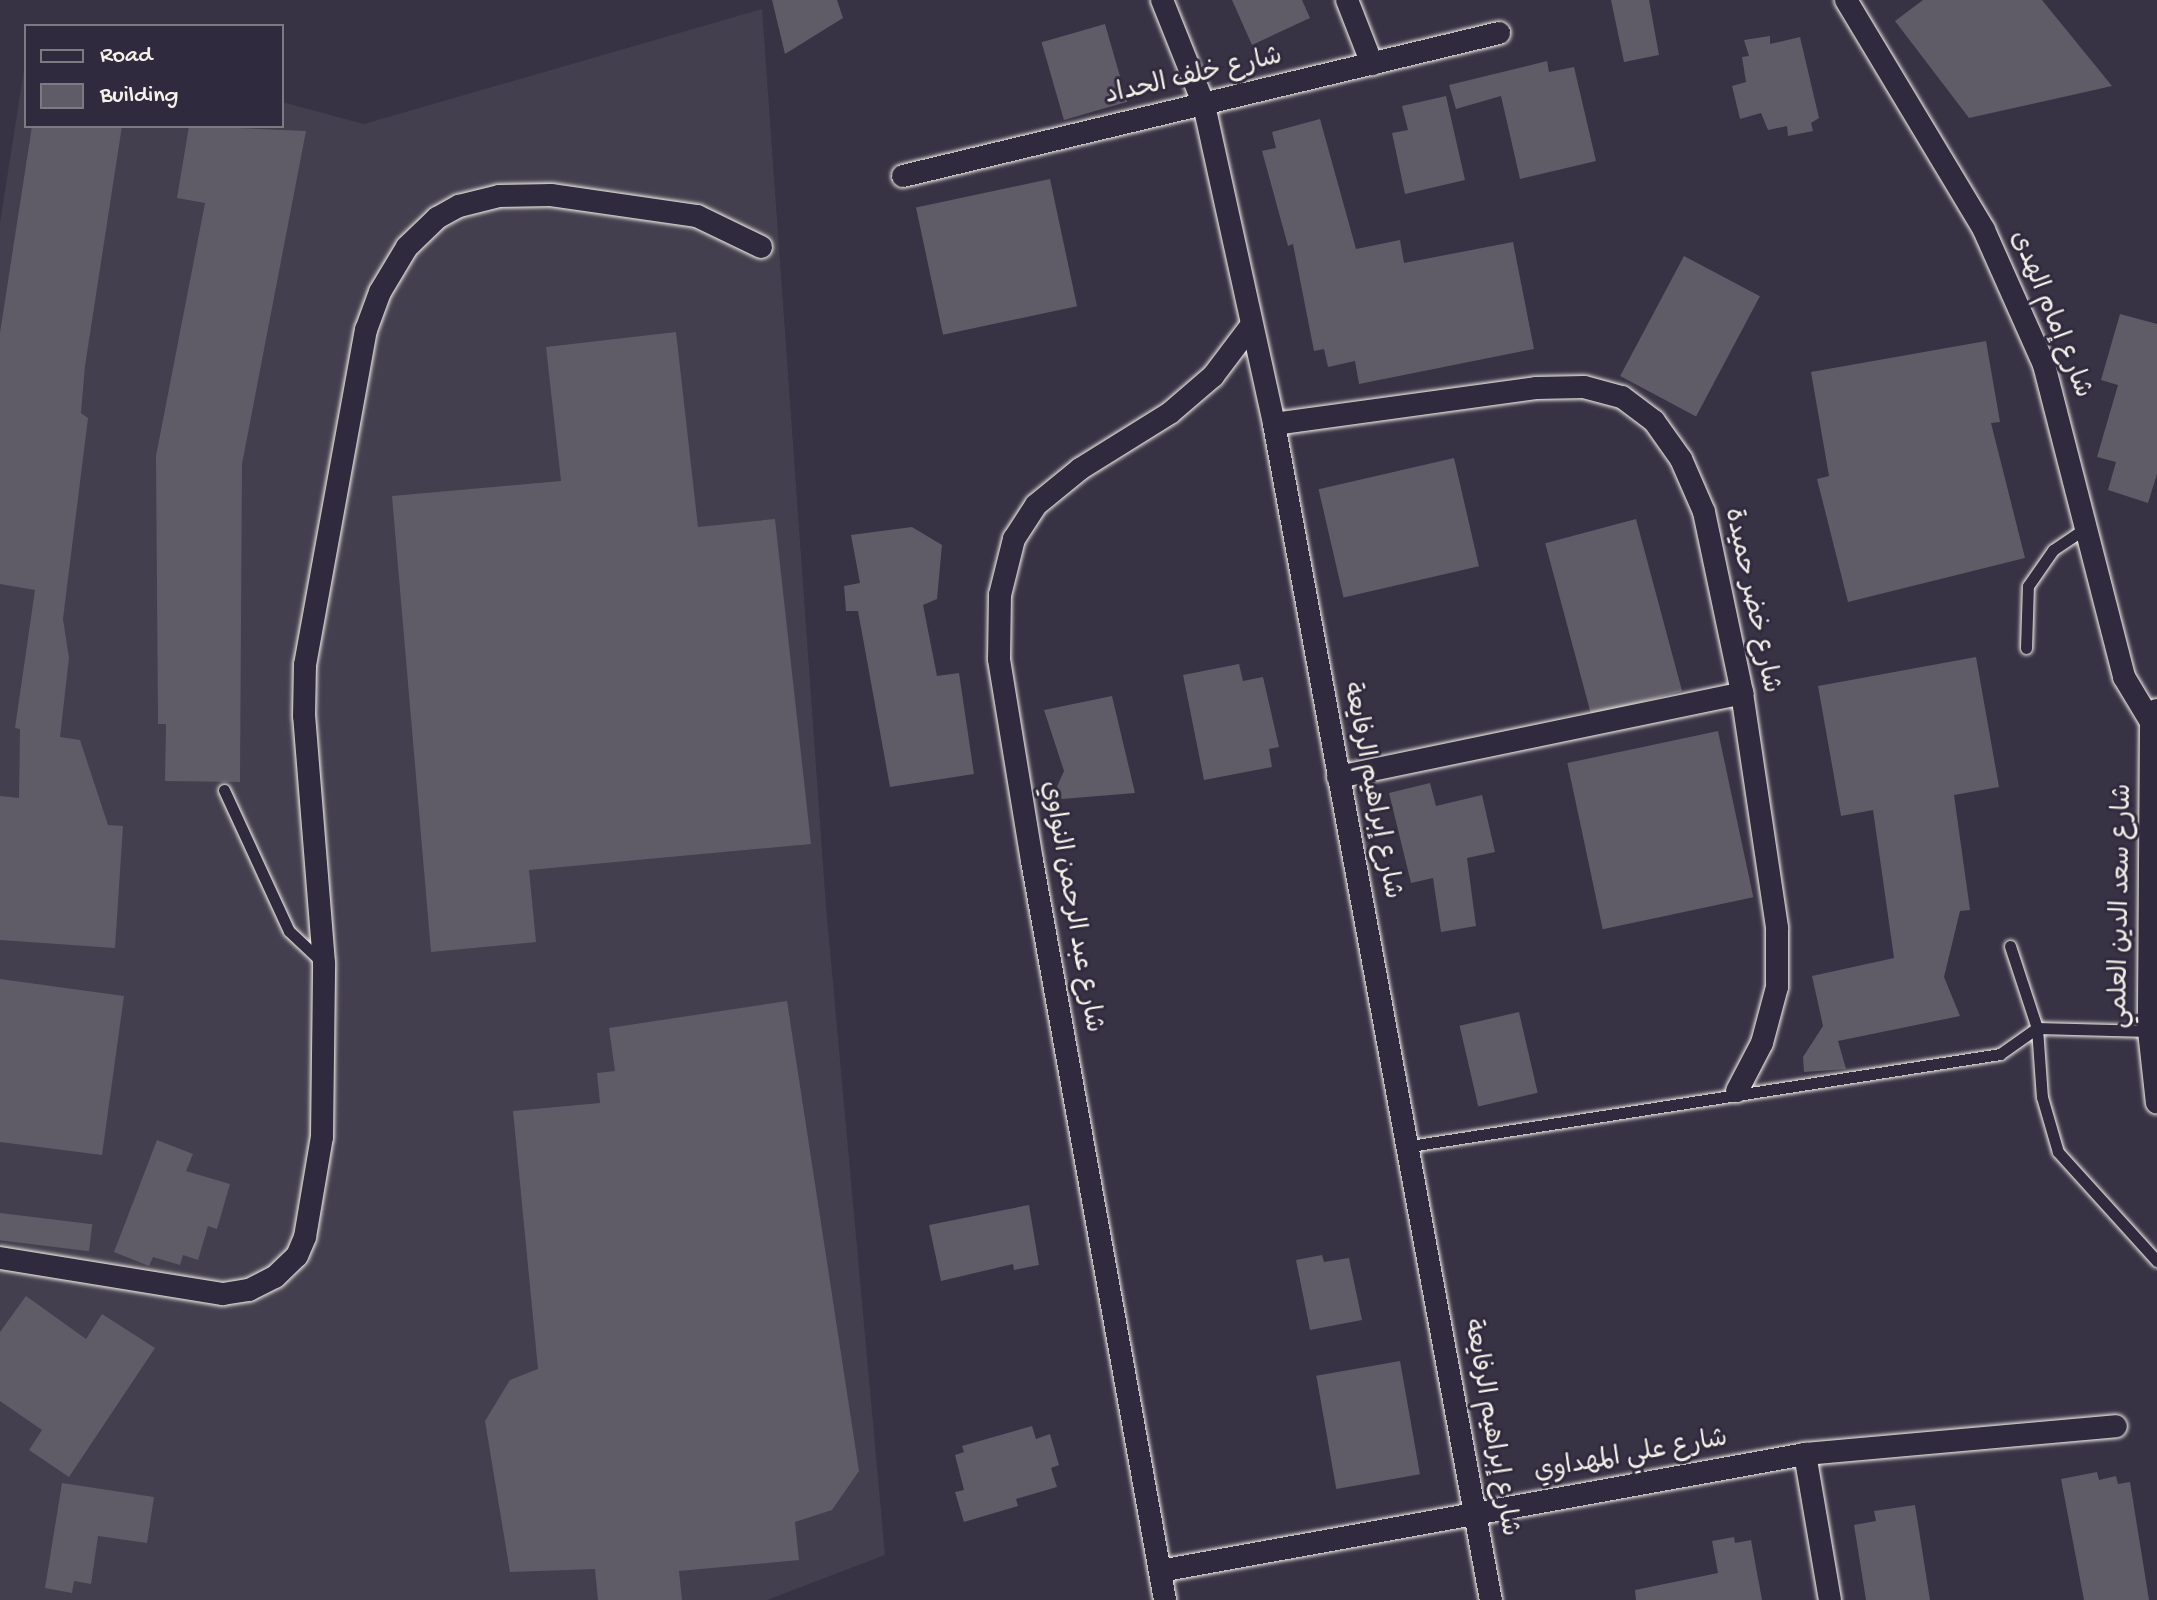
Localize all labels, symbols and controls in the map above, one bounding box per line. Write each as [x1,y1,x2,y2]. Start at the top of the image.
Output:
legend [24,24,284,128]
text: Road [100,42,152,71]
street label: شارع خلف الحداد [1102,42,1286,114]
text: Building [100,82,178,111]
street label: شارع إمام الهدى [2001,227,2097,403]
street label: شارع خضر حميدة [1715,506,1785,696]
street label: شارع إبراهيم الرفايعة [1334,680,1406,902]
street label: شارع عبد الرحمن النواوي [1032,779,1108,1035]
street label: شارع سعد الدين العلمي [2105,783,2141,1029]
street label: شارع إبراهيم الرفايعة [1455,1317,1523,1539]
street label: شارع علي المهداوي [1532,1425,1730,1489]

